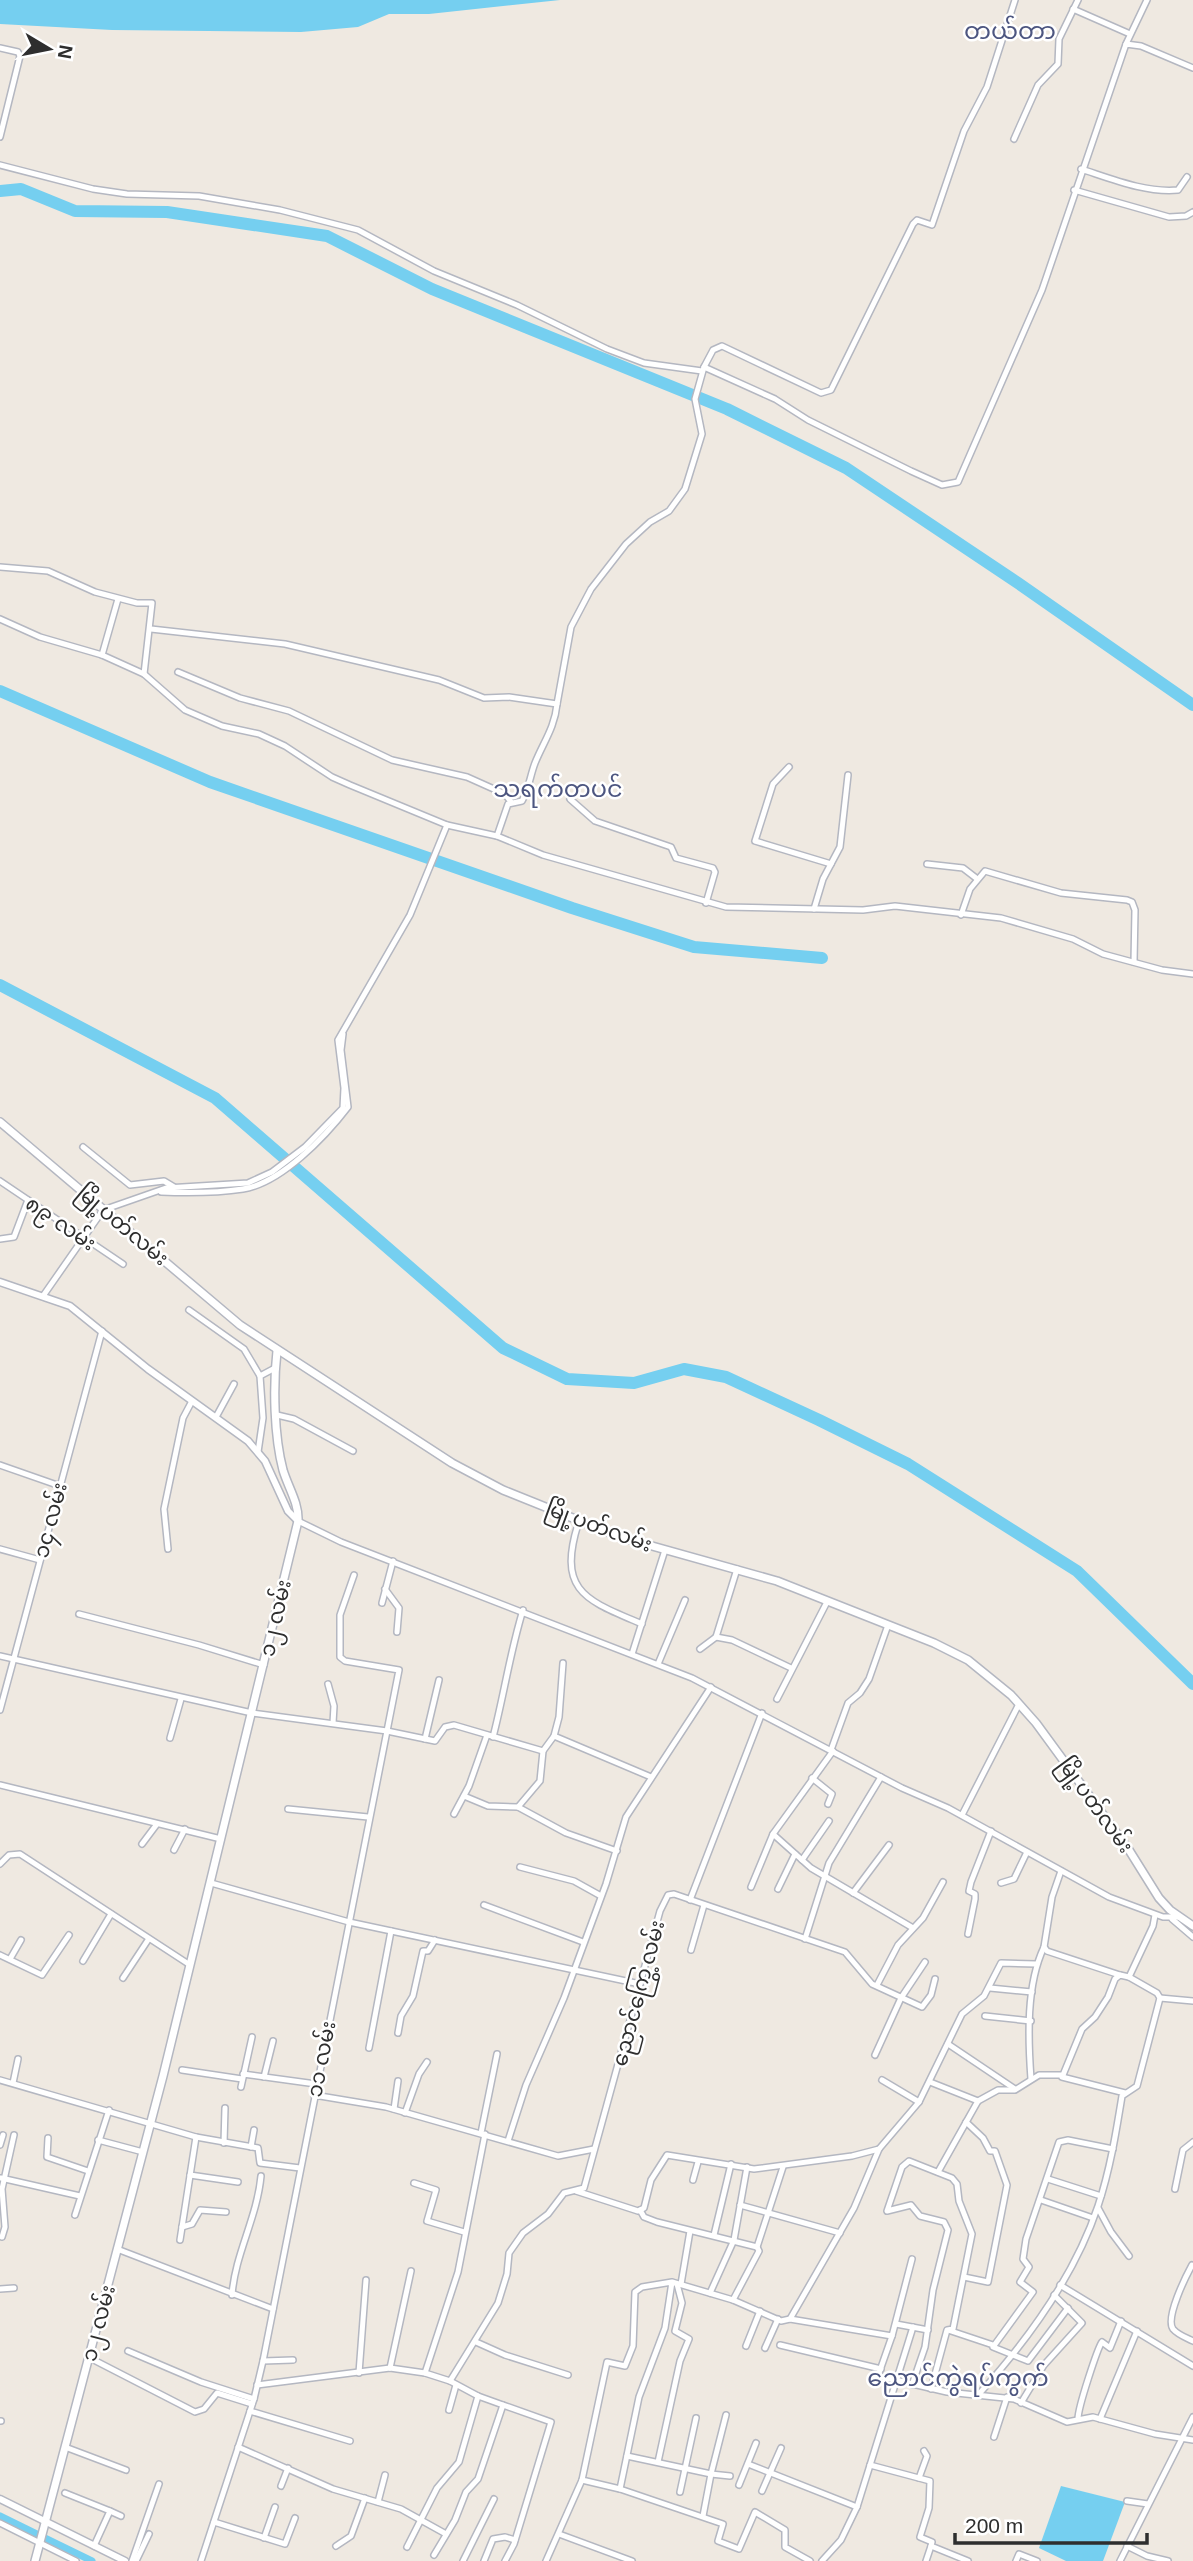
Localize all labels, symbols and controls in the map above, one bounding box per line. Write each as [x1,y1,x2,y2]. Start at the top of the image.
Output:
north arrow [14,14,84,84]
district label: တယ်တာ [964,15,1056,44]
text: N [54,43,77,60]
district label: သရက်တပင် [493,773,623,808]
street label: မြို့ပတ်လမ်း [69,1177,176,1274]
street label: ၈၉ လမ်း [18,1188,103,1260]
street label: ၁၄ လမ်း [25,1479,77,1562]
street label: မြို့ပတ်လမ်း [541,1492,657,1562]
street label: ၁၂ လမ်း [251,1576,301,1660]
street label: မြို့ပတ်လမ်း [1049,1751,1141,1860]
street label: ညောင်ကြွေ့လမ်း [604,1916,674,2070]
street label: ၁၁ လမ်း [298,2018,340,2099]
street label: ၁၂ လမ်း [73,2281,125,2365]
district label: ညောင်ကွဲရပ်ကွက် [867,2362,1049,2397]
scale bar [955,2502,1148,2546]
text: 200 m [965,2514,1023,2537]

